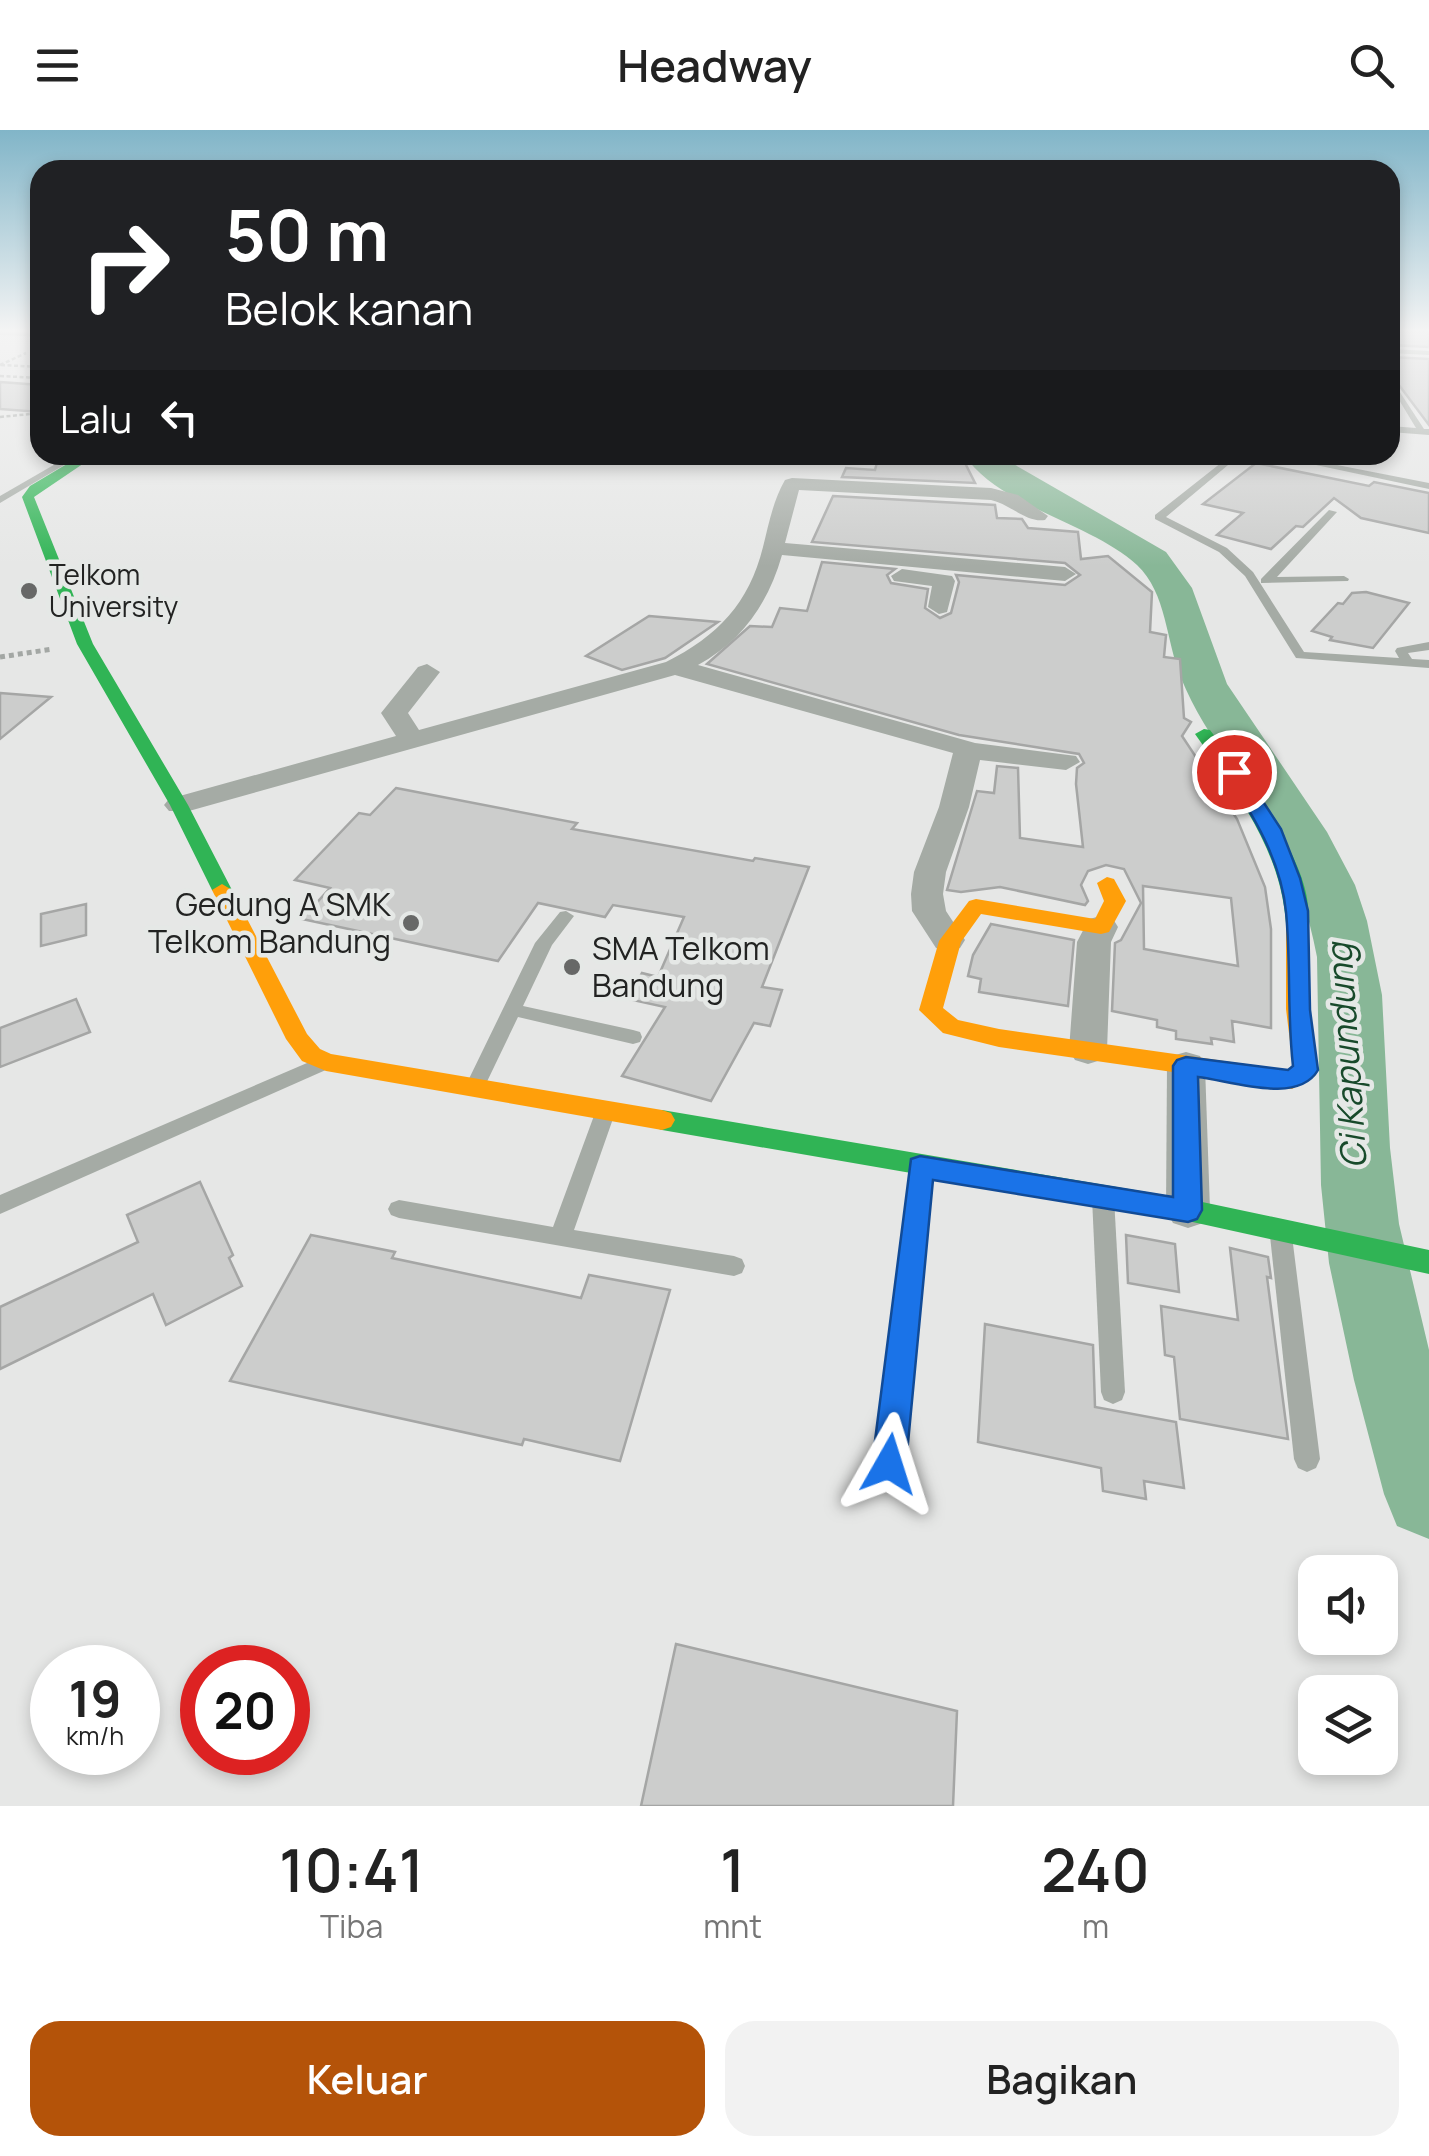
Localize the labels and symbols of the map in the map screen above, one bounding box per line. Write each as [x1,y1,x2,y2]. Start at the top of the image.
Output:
place label: Telkom University [49,555,178,625]
marker: Telkom University [18,580,40,602]
pin [1192,730,1277,815]
place label: Gedung A SMK Telkom Bandung [148,882,391,963]
marker: Gedung A SMK Telkom Bandung [400,912,422,934]
place label: SMA Telkom Bandung [592,926,770,1007]
water label: Ci Kapundung [1314,940,1378,1170]
marker: SMA Telkom Bandung [561,956,583,978]
position arrow [837,1412,941,1516]
speed limit sign: 20 [180,1645,310,1775]

